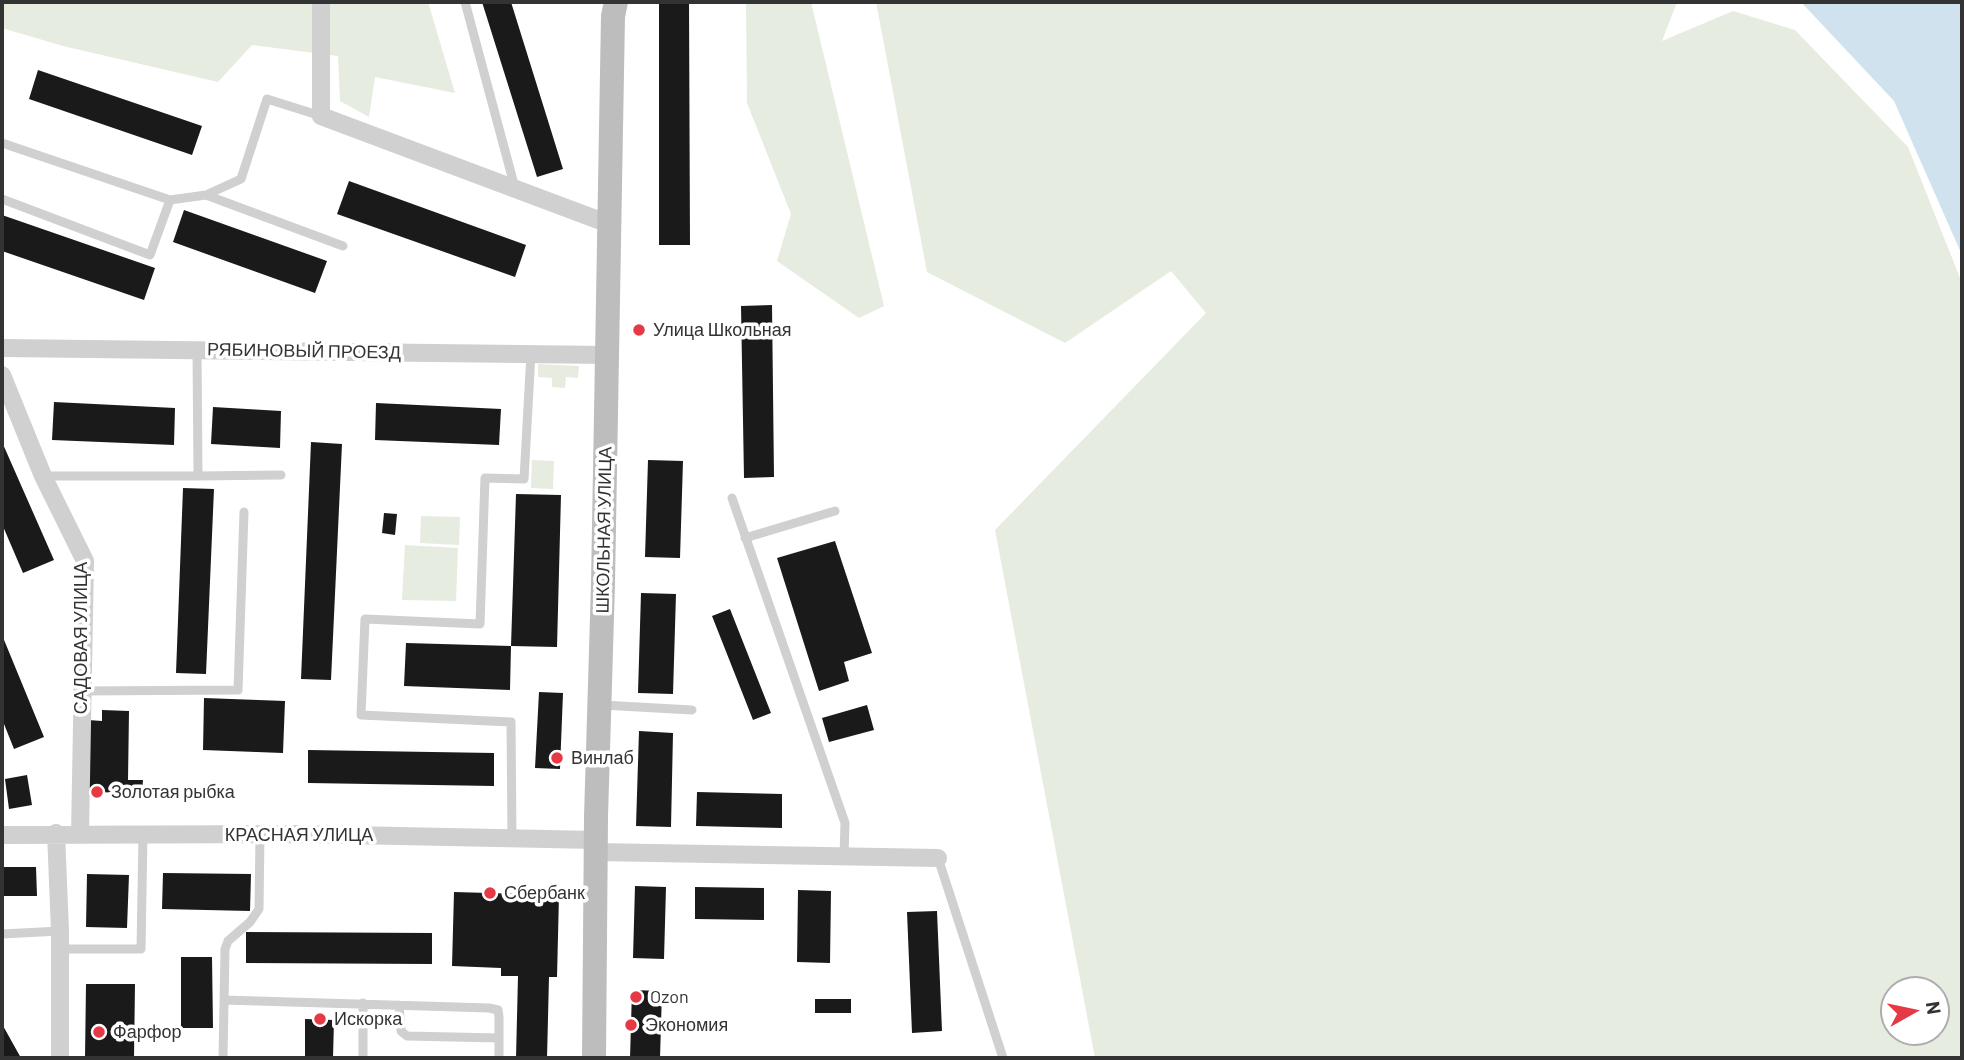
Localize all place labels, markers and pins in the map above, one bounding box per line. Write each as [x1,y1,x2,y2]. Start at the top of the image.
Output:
place label: Улица Школьная [653,319,791,341]
marker: Улица Школьная [631,322,647,338]
place label: Винлаб [571,747,634,769]
marker: Винлаб [549,750,565,766]
place label: Золотая рыбка [111,781,235,803]
marker: Золотая рыбка [89,784,105,800]
place label: Сбербанк [504,882,585,904]
marker: Сбербанк [482,885,498,901]
place label: Ozon [650,986,689,1008]
marker: Ozon [628,989,644,1005]
place label: Искорка [334,1008,402,1030]
marker: Искорка [312,1011,328,1027]
place label: Экономия [645,1014,728,1036]
marker: Экономия [623,1017,639,1033]
place label: Фарфор [113,1021,182,1043]
marker: Фарфор [91,1024,107,1040]

